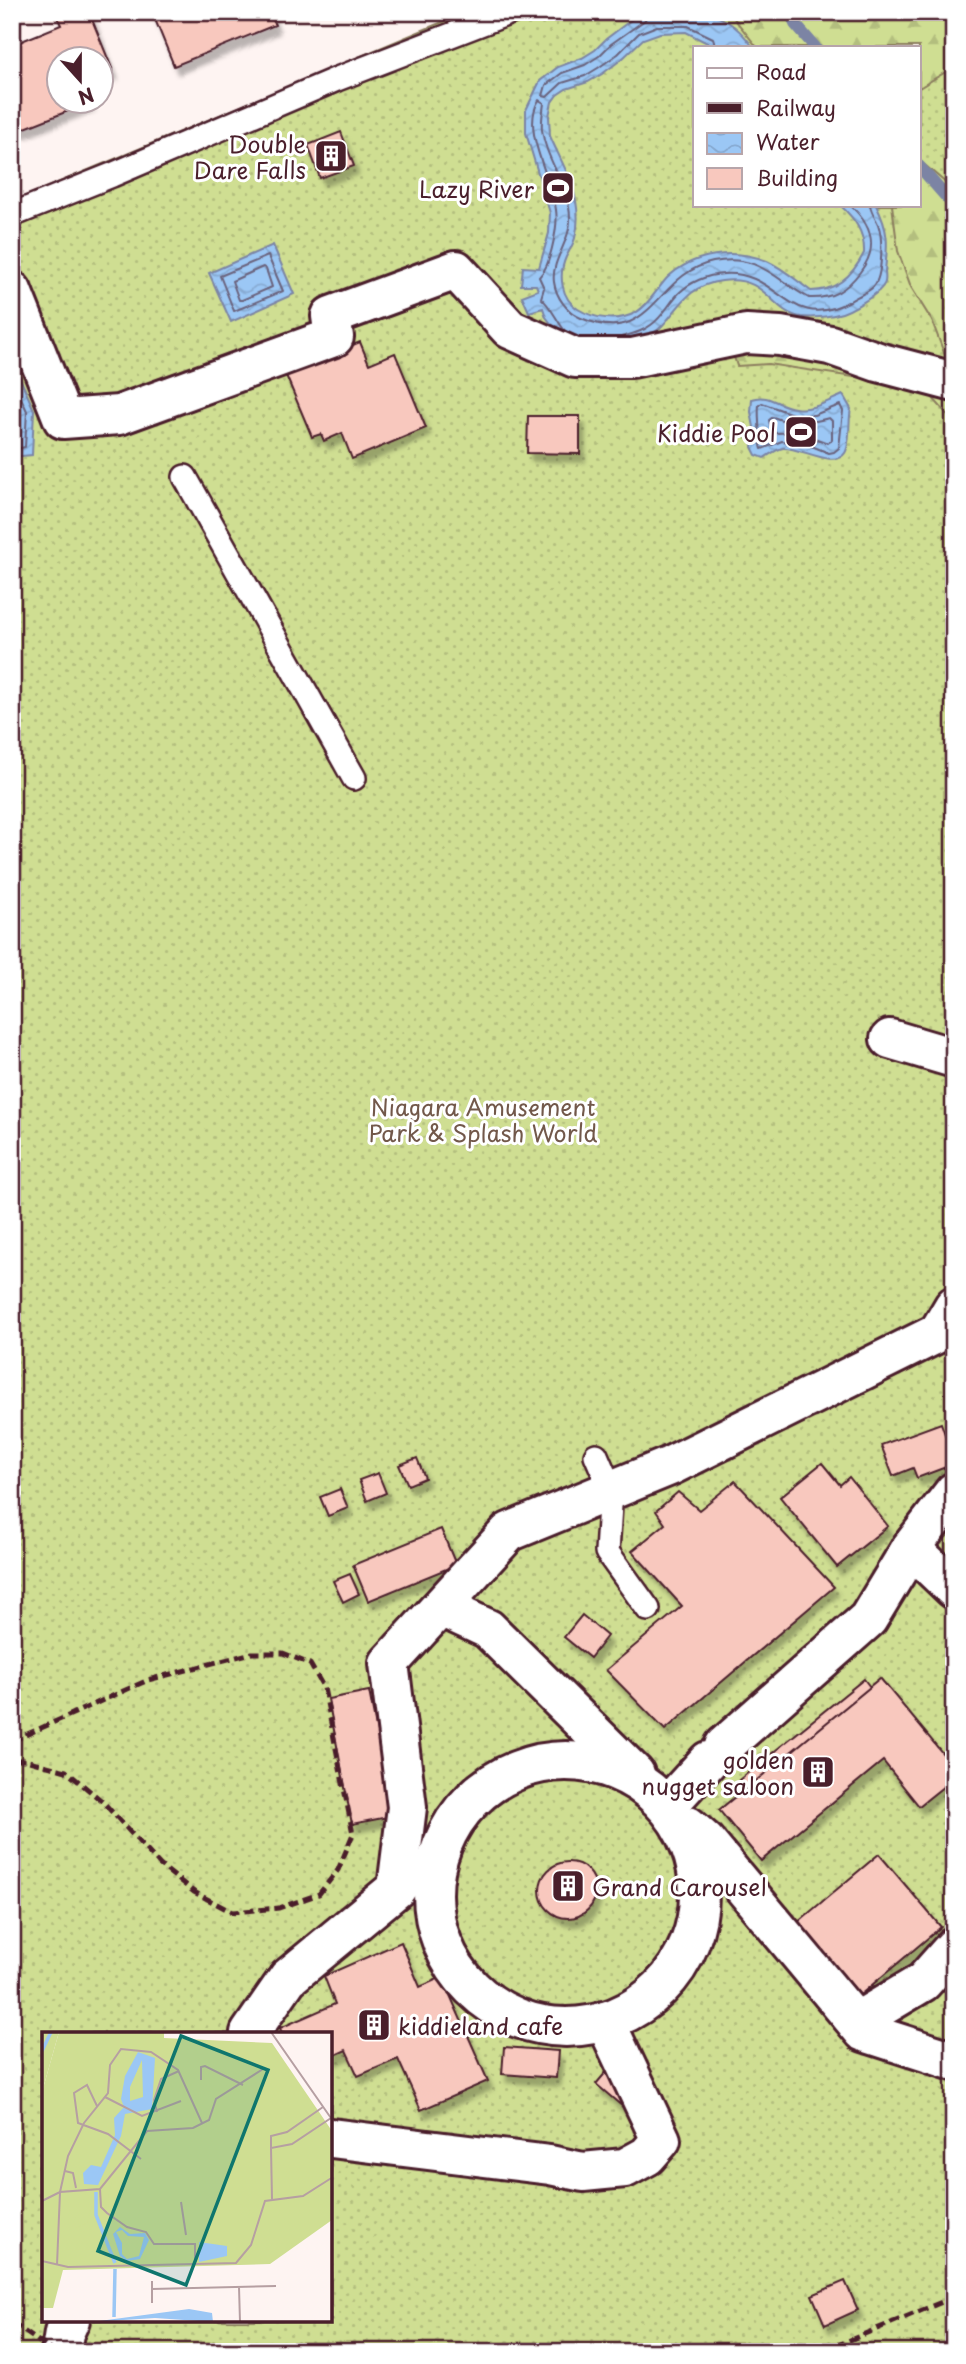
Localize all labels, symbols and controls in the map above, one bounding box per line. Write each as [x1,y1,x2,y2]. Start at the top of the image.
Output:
north arrow [46,46,116,116]
legend [693,46,920,206]
text: Road [756,55,807,87]
text: N [74,81,98,113]
text: Railway [756,91,836,123]
text: Water [756,125,820,157]
place label: Double Dare Falls [194,126,306,187]
building icon: Double Dare Falls [312,137,350,175]
text: Building [756,161,838,193]
sports icon: Lazy River [539,169,577,207]
place label: Lazy River [419,171,535,206]
sports icon: Kiddie Pool [782,413,820,451]
place label: Kiddie Pool [657,415,776,450]
park label: Niagara Amusement Park & Splash World [368,1089,598,1150]
place label: golden nugget saloon [641,1742,794,1803]
building icon: golden nugget saloon [799,1753,837,1791]
building icon: Grand Carousel [549,1867,587,1905]
place label: Grand Carousel [592,1869,767,1904]
building icon: kiddieland cafe [355,2006,393,2044]
place label: kiddieland cafe [398,2008,563,2043]
inset map [42,2032,332,2322]

